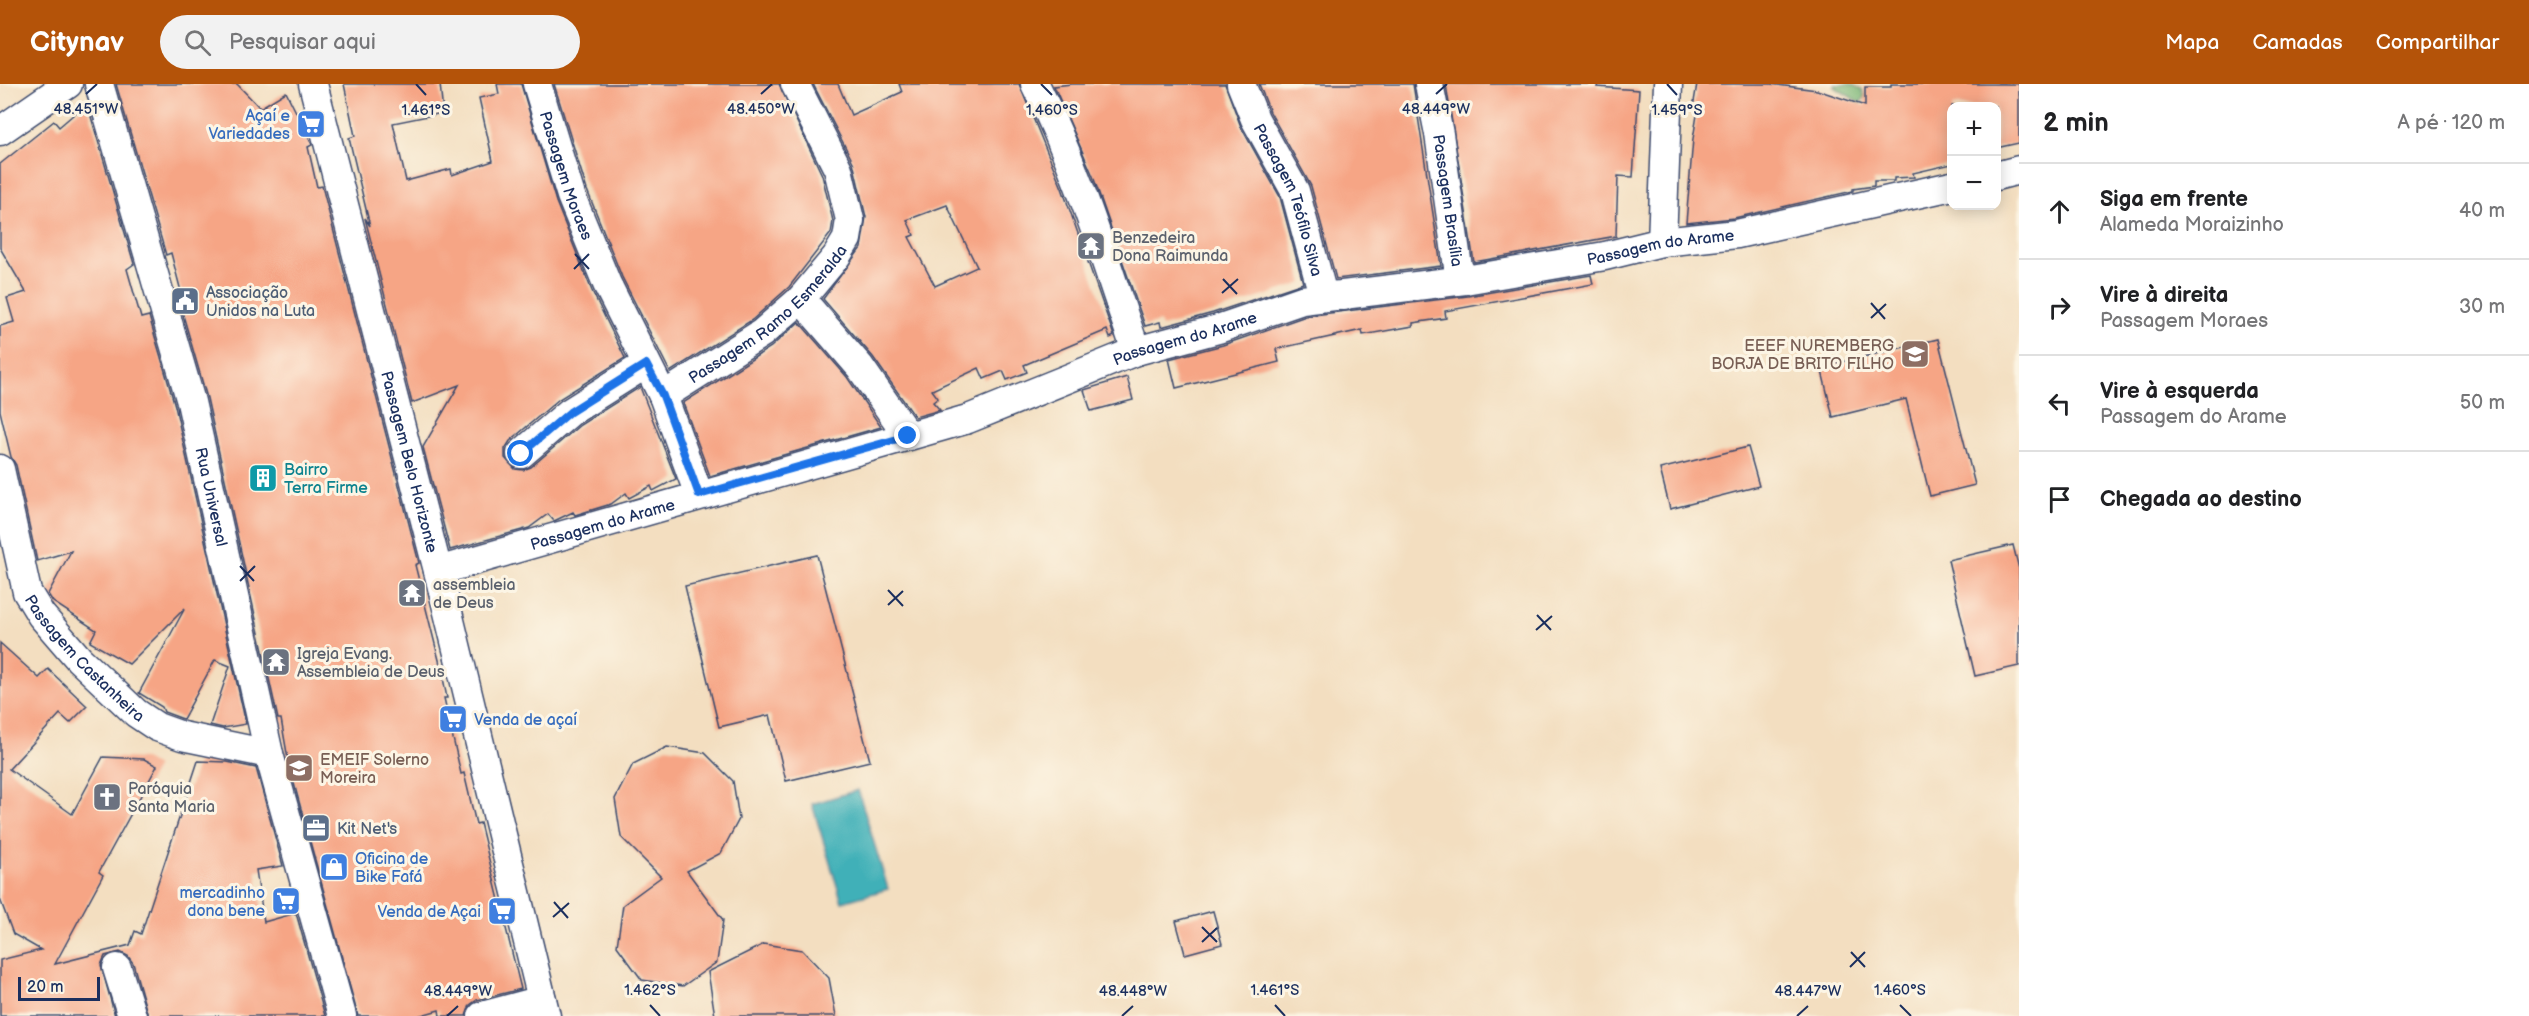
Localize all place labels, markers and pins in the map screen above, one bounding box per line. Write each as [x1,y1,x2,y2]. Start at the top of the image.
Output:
place label: Açaí e Variedades [208,107,291,144]
supermarket icon: Açaí e Variedades [295,108,327,140]
place label: Benzedeira Dona Raimunda [1112,229,1228,266]
temple icon: Benzedeira Dona Raimunda [1075,230,1107,262]
place label: Associação Unidos na Luta [206,284,315,321]
public building icon: Associação Unidos na Luta [169,285,201,317]
place label: EEEF NUREMBERG BORJA DE BRITO FILHO [1711,337,1894,374]
school or university icon: EEEF NUREMBERG BORJA DE BRITO FILHO [1899,338,1931,370]
place label: Bairro Terra Firme [284,461,368,498]
building icon: Bairro Terra Firme [247,462,279,494]
place label: assembleia de Deus [433,576,516,613]
temple icon: assembleia de Deus [396,577,428,609]
place label: Igreja Evang. Assembleia de Deus [297,645,445,682]
temple icon: Igreja Evang. Assembleia de Deus [260,646,292,678]
supermarket icon: Venda de açaí [437,703,469,735]
place label: Venda de açaí [474,711,577,730]
place label: EMEIF Solerno Moreira [320,751,429,788]
school or university icon: EMEIF Solerno Moreira [283,752,315,784]
place label: Paróquia Santa Maria [128,780,215,817]
church icon: Paróquia Santa Maria [91,781,123,813]
office icon: Kit Net's [300,812,332,844]
place label: Kit Net's [337,820,397,839]
place label: Oficina de Bike Fafá [355,850,429,887]
shop icon: Oficina de Bike Fafá [318,851,350,883]
place label: mercadinho dona bene [179,884,266,921]
supermarket icon: mercadinho dona bene [270,885,302,917]
supermarket icon: Venda de Açai [486,895,518,927]
place label: Venda de Açai [378,903,481,922]

